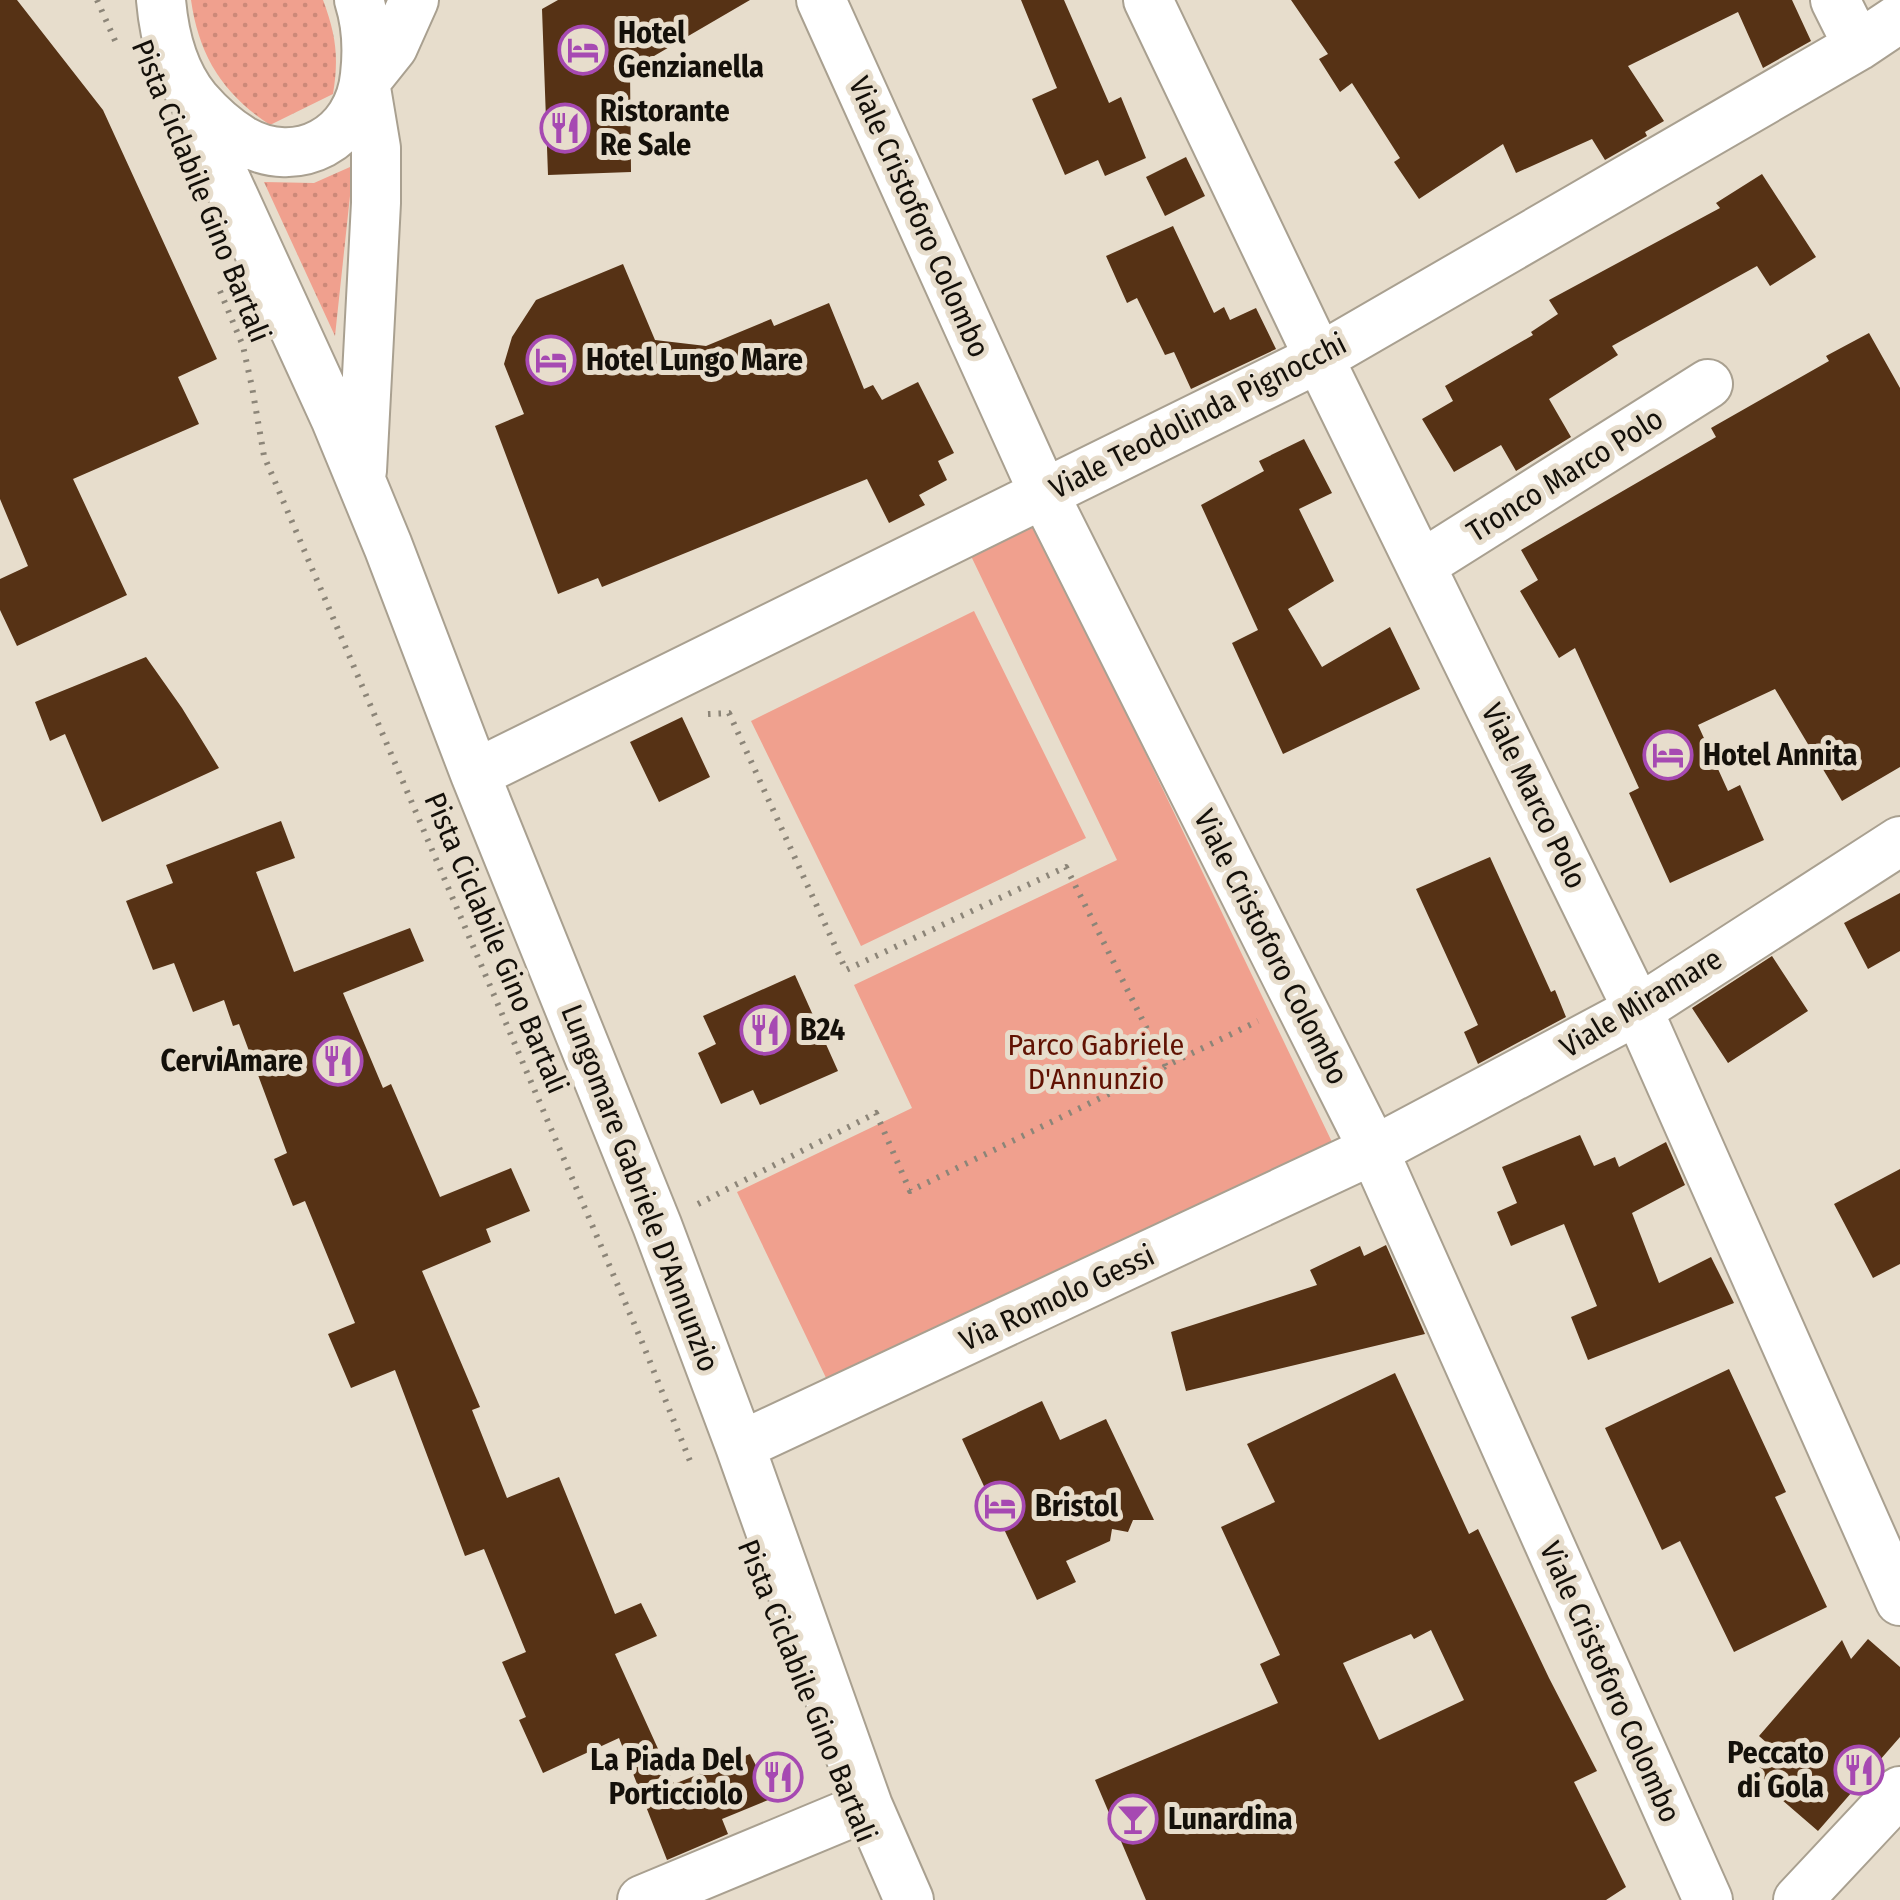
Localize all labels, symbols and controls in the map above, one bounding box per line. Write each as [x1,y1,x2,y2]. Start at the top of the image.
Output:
place label: Hotel Genzianella [618,15,764,85]
hotel icon: Hotel Genzianella [557,24,609,76]
street label: Pista Ciclabile Gino Bartali [124,34,278,348]
street label: Viale Cristoforo Colombo [841,71,997,363]
place label: Ristorante Re Sale [600,93,730,163]
restaurant icon: Ristorante Re Sale [539,102,591,154]
street label: Viale Teodolinda Pignocchi [1044,325,1352,507]
hotel icon: Hotel Lungo Mare [525,334,577,386]
place label: Hotel Lungo Mare [586,342,803,378]
street label: Tronco Marco Polo [1460,400,1670,550]
street label: Viale Marco Polo [1474,697,1594,895]
hotel icon: Hotel Annita [1642,729,1694,781]
place label: Hotel Annita [1703,737,1857,773]
street label: Pista Ciclabile Gino Bartali [416,787,576,1099]
street label: Viale Cristoforo Colombo [1186,804,1356,1090]
street label: Viale Miramare [1554,941,1728,1065]
street label: Lungomare Gabriele D'Annunzio [553,999,727,1377]
restaurant icon: B24 [739,1004,791,1056]
place label: B24 [800,1012,845,1048]
park label: Parco Gabriele D'Annunzio [1008,1027,1184,1097]
restaurant icon: CerviAmare [312,1035,364,1087]
place label: CerviAmare [160,1043,303,1079]
street label: Via Romolo Gessi [954,1237,1160,1359]
hotel icon: Bristol [974,1480,1026,1532]
place label: Bristol [1035,1488,1119,1524]
street label: Pista Ciclabile Gino Bartali [730,1534,884,1848]
street label: Viale Cristoforo Colombo [1532,1536,1688,1828]
place label: Peccato di Gola [1727,1735,1824,1805]
place label: La Piada Del Porticciolo [590,1742,744,1812]
restaurant icon: Peccato di Gola [1833,1744,1885,1796]
restaurant icon: La Piada Del Porticciolo [752,1751,804,1803]
bar icon: Lunardina [1107,1793,1159,1845]
place label: Lunardina [1168,1801,1293,1837]

